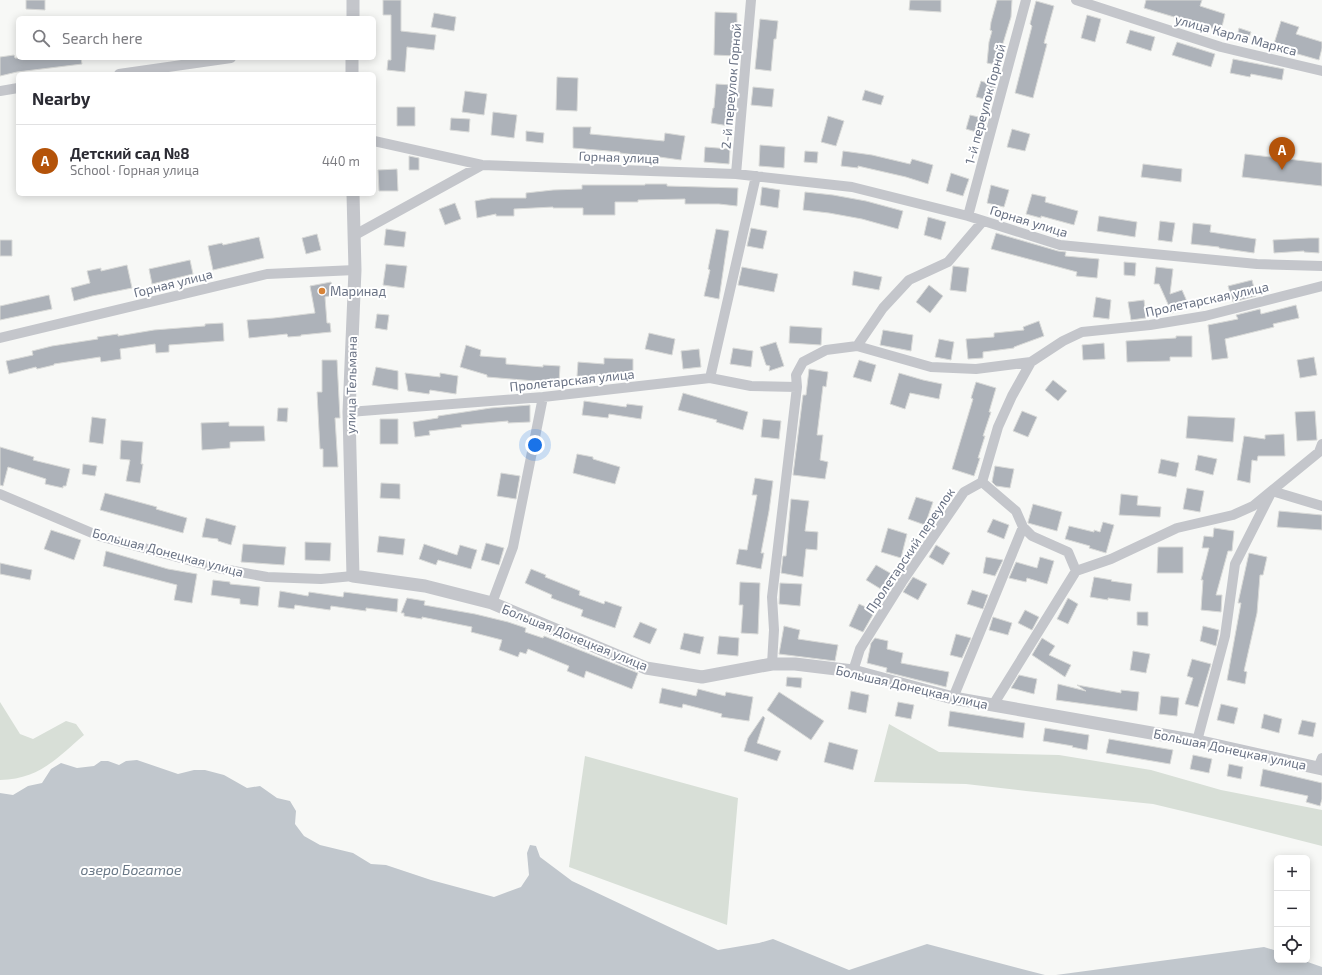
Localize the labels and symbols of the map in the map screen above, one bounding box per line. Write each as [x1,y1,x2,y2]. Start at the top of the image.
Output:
street label: улица Карла Маркса [1173,11,1299,59]
street label: 2-й переулок Горной [718,22,744,150]
street label: 1-й переулок Горной [961,42,1009,166]
pin: A [1269,137,1295,170]
street label: Горная улица [578,148,660,166]
street label: Горная улица [988,202,1070,240]
street label: Горная улица [132,265,214,301]
street label: Пролетарская улица [1144,278,1270,320]
place label: Маринад [330,283,387,299]
marker: Маринад [317,286,327,296]
street label: улица Тельмана [342,336,360,434]
street label: Пролетарская улица [509,365,635,395]
your location [525,435,545,455]
street label: Пролетарский переулок [862,484,958,616]
street label: Большая Донецкая улица [91,524,245,580]
street label: Большая Донецкая улица [500,600,650,674]
street label: Большая Донецкая улица [834,662,990,712]
street label: Большая Донецкая улица [1152,725,1308,773]
water label: озеро Богатое [81,861,182,878]

